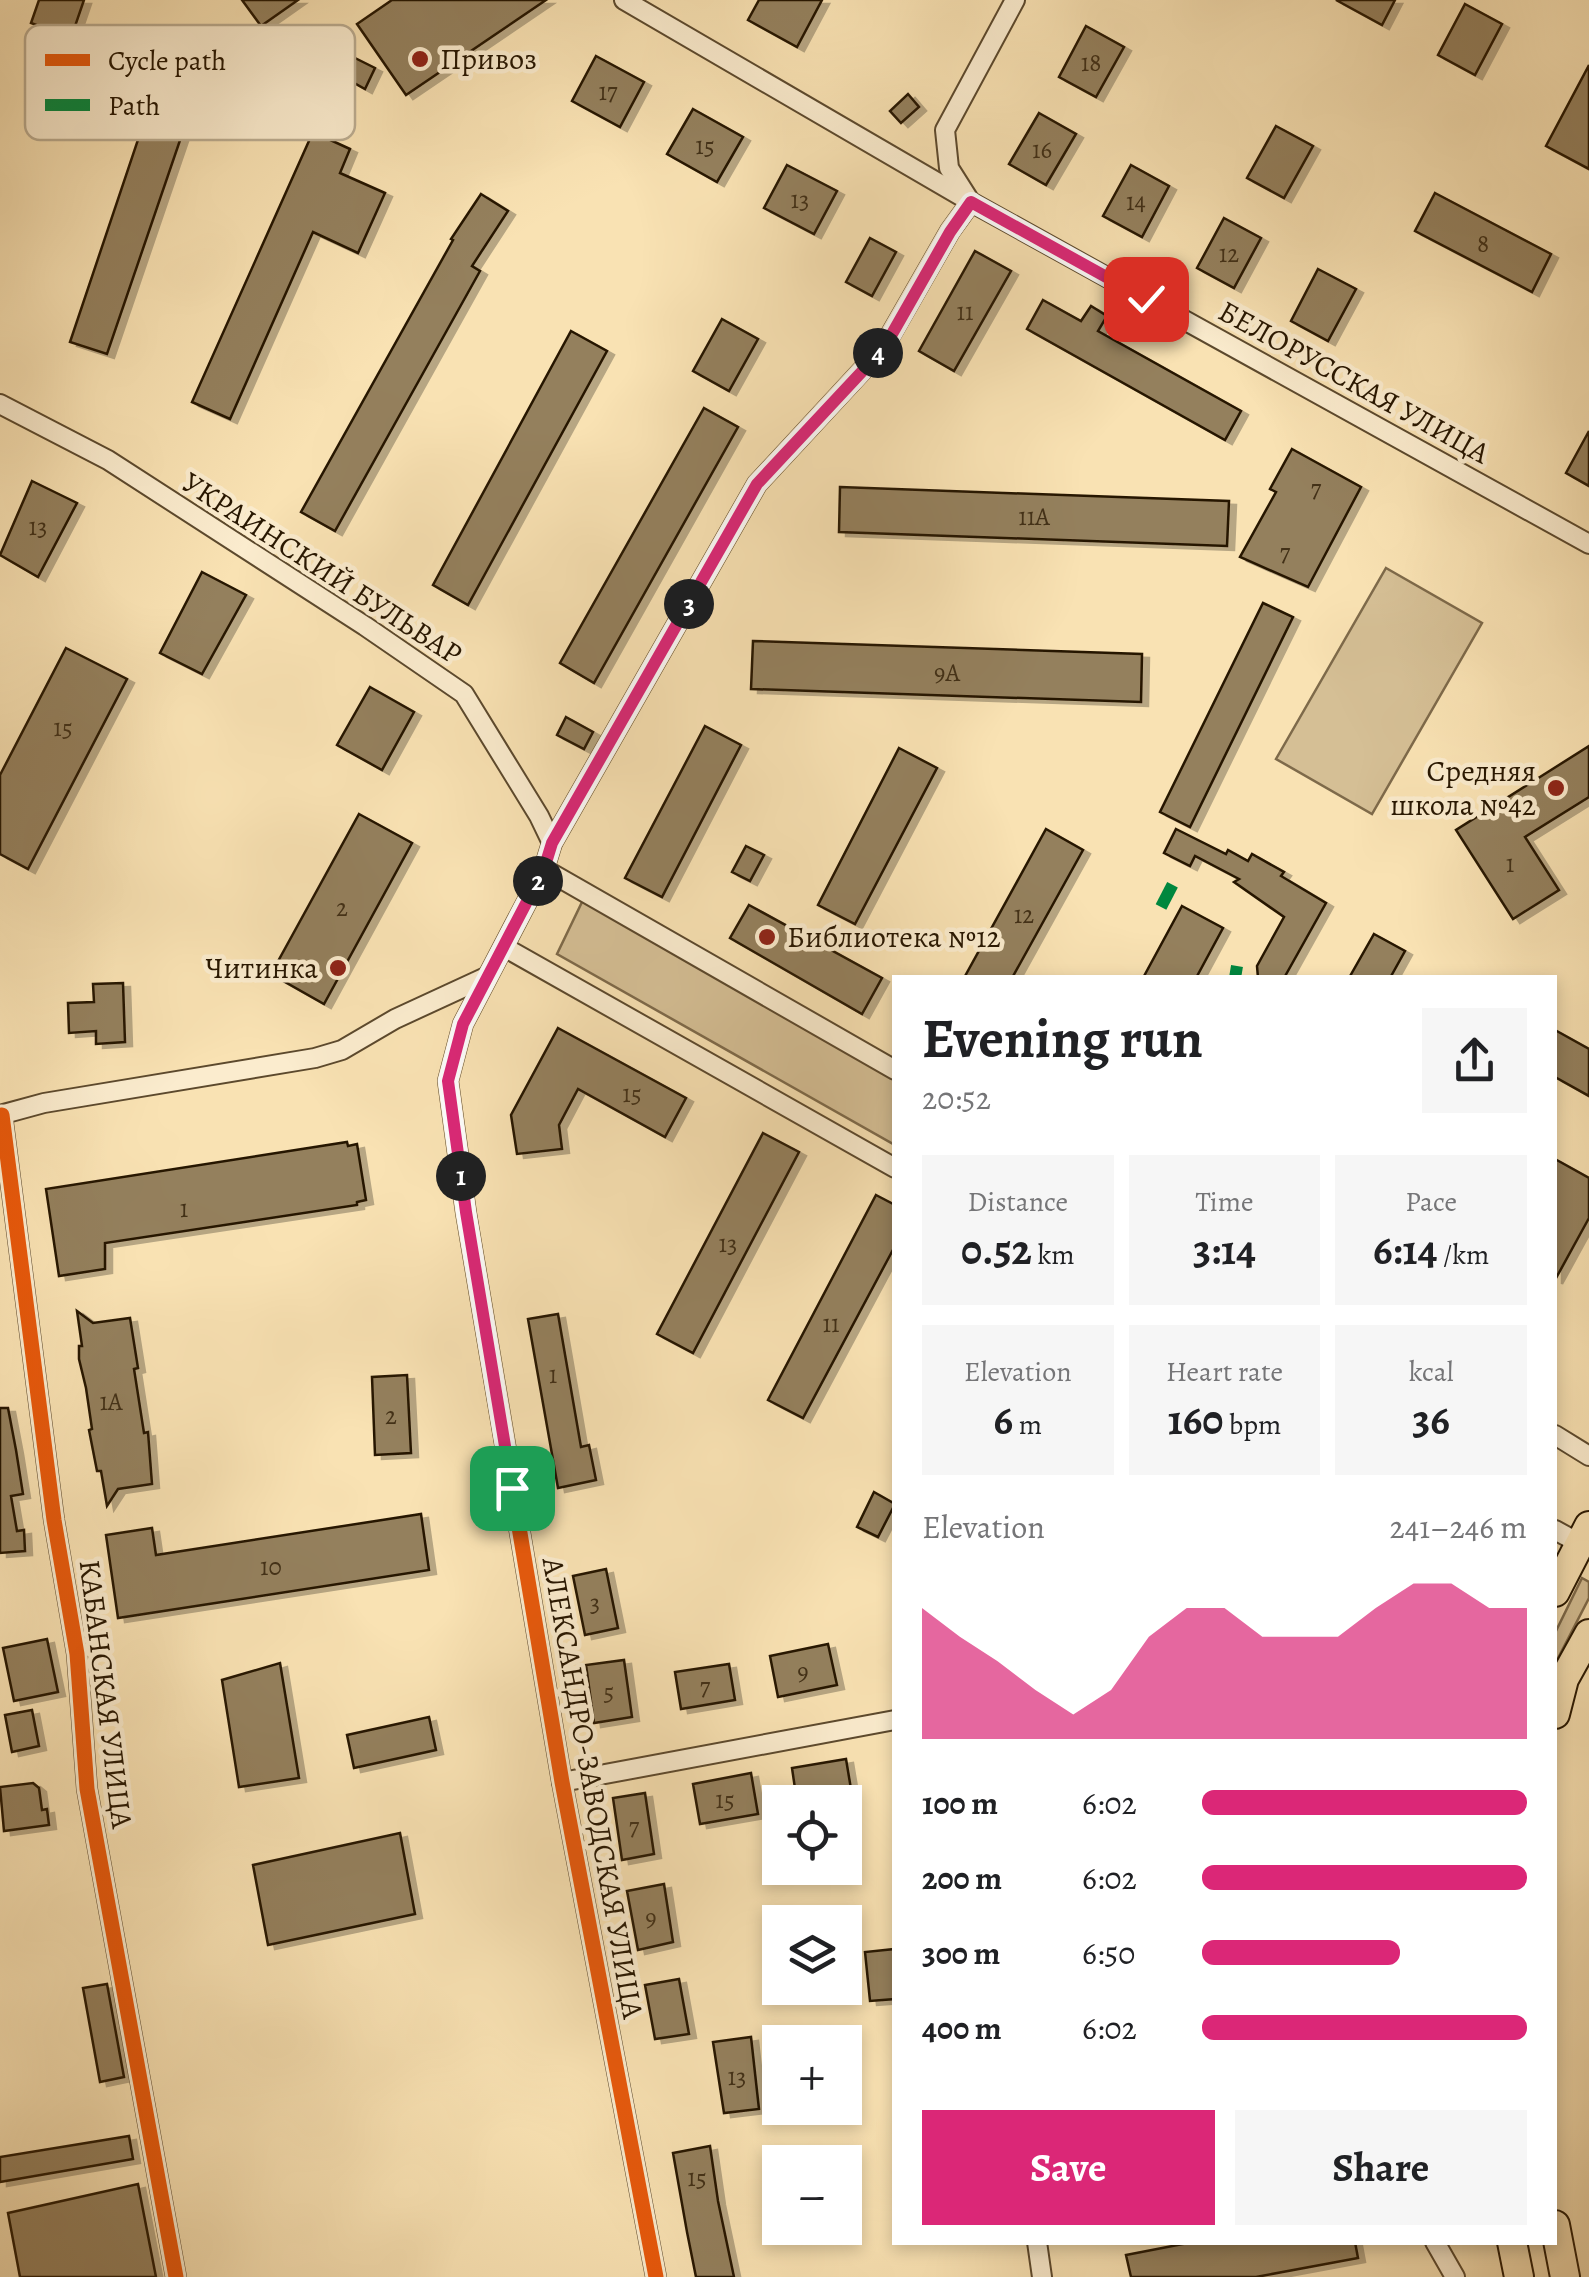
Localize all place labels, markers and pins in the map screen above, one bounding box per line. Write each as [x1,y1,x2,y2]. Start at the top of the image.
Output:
place label: Привоз [440,39,537,79]
marker: Привоз [409,48,431,70]
pin [1104,257,1189,342]
pin: 4 [853,328,903,378]
pin: 3 [664,579,714,629]
place label: Средняя школа №42 [1390,751,1536,825]
marker: Средняя школа №42 [1545,777,1567,799]
pin: 2 [513,856,563,906]
place label: Библиотека №12 [787,917,1001,957]
marker: Библиотека №12 [756,926,778,948]
place label: Читинка [206,948,318,988]
marker: Читинка [327,957,349,979]
pin: 1 [436,1151,486,1201]
pin [470,1446,555,1531]

